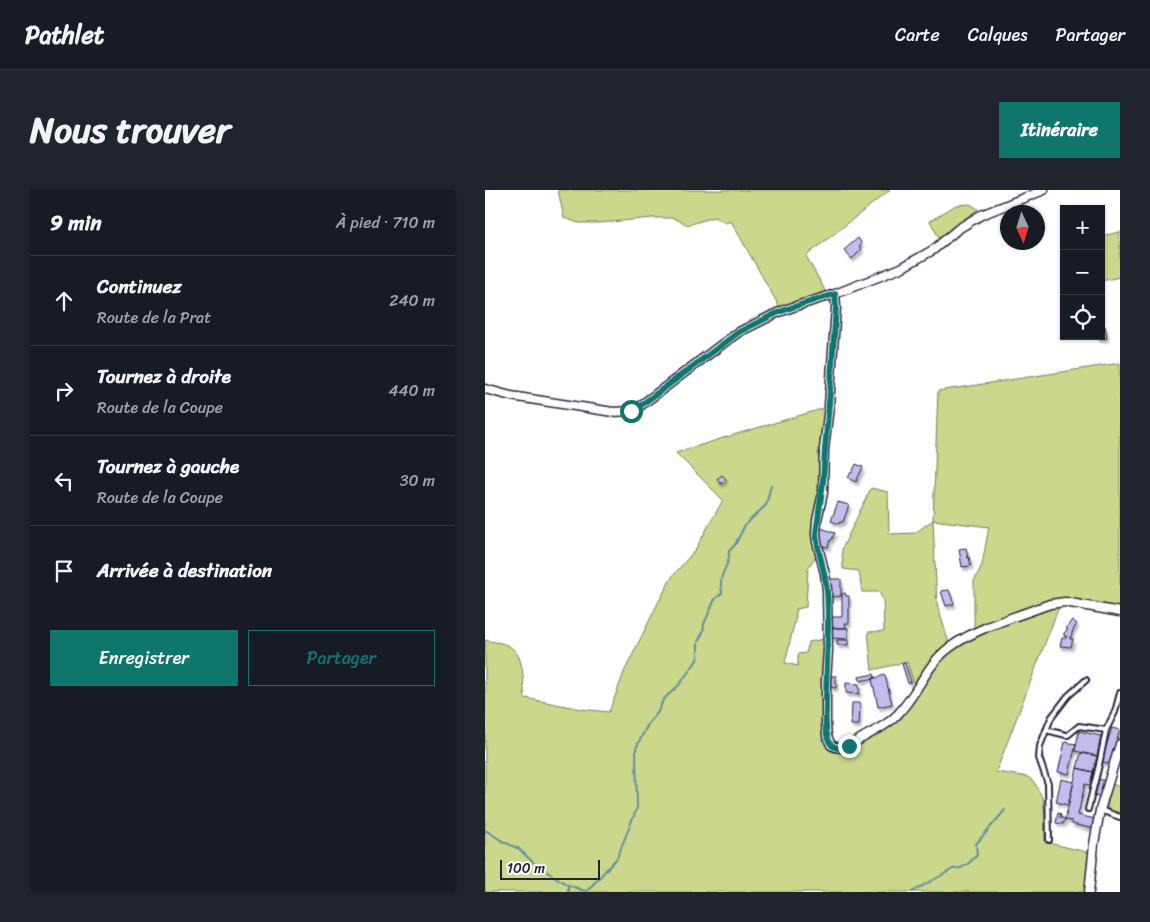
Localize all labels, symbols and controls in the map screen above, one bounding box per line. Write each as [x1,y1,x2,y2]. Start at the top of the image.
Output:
text: Pathlet [25,14,104,56]
text: Carte [895,19,940,51]
text: Calques [968,19,1028,51]
text: Partager [1056,19,1125,51]
text: Nous trouver [30,99,230,161]
button: Itinéraire [999,102,1120,158]
text: 9 min [50,204,102,242]
north arrow [1000,205,1045,250]
map controls [1060,205,1105,340]
button: + [1060,205,1105,250]
text: À pied · 710 m [336,208,435,237]
button: − [1060,250,1105,295]
text: Continuez [97,270,182,303]
text: 240 m [389,286,435,315]
icon: ahead [50,287,78,315]
button: locate [1060,295,1105,340]
text: Route de la Prat [97,303,211,332]
text: Tournez à droite [97,360,231,393]
text: 440 m [388,376,435,405]
icon: right [50,377,78,405]
text: Route de la Coupe [97,393,223,422]
route start [620,400,643,423]
text: Tournez à gauche [97,450,239,483]
text: 30 m [400,466,435,495]
icon: left [50,467,78,495]
text: Route de la Coupe [97,483,223,512]
text: Arrivée à destination [97,554,272,587]
icon: arrive [50,557,78,585]
button: Enregistrer [50,630,238,686]
button: Partager [248,630,435,686]
route end [838,735,861,758]
text: 100 m [507,856,545,881]
scale bar [500,857,600,880]

